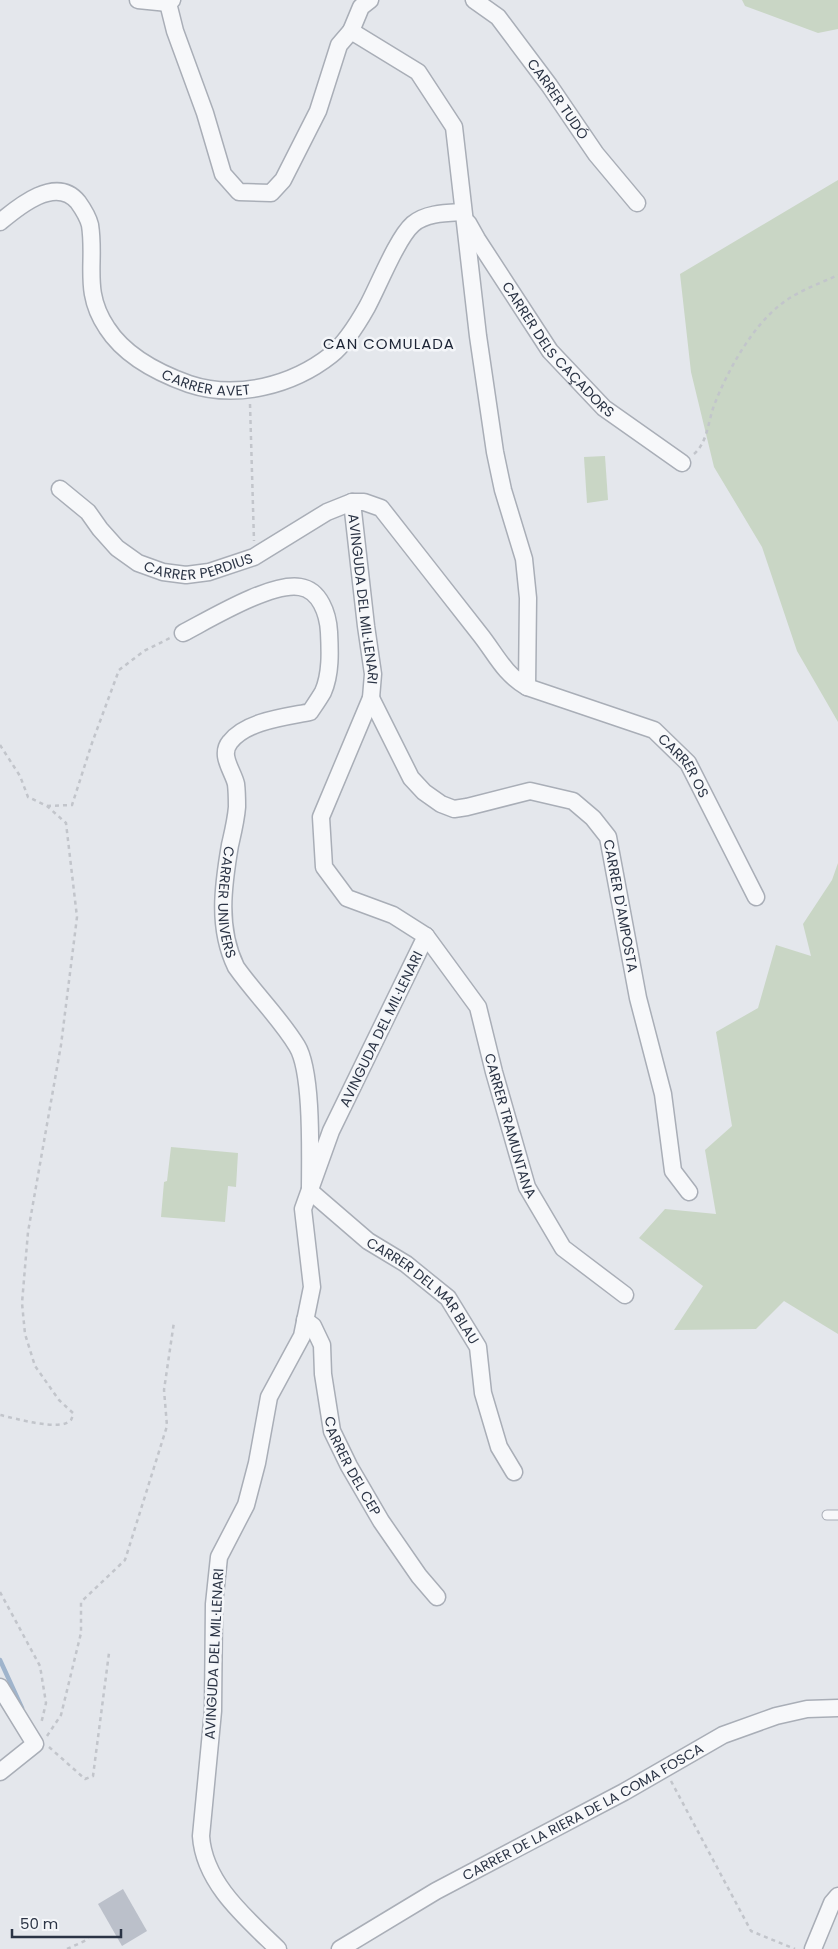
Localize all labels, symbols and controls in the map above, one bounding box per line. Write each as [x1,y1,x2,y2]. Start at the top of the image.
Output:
street label: CARRER TUDÓ [523,54,593,143]
street label: CARRER DELS CAÇADORS [497,278,618,422]
district label: CAN COMULADA [323,333,455,354]
street label: CARRER AVET [158,364,252,401]
street label: AVINGUDA DEL MIL·LENARI [343,513,383,685]
street label: CARRER PERDIUS [141,548,255,585]
street label: CARRER OS [653,729,714,801]
street label: CARRER D'AMPOSTA [599,838,643,974]
street label: CARRER UNIVERS [213,845,241,961]
street label: AVINGUDA DEL MIL·LENARI [334,948,428,1110]
street label: CARRER TRAMUNTANA [480,1051,541,1202]
street label: CARRER DEL MAR BLAU [363,1232,484,1348]
street label: CARRER DEL CEP [320,1415,386,1520]
street label: AVINGUDA DEL MIL·LENARI [200,1568,228,1740]
street label: CARRER DE LA RIERA DE LA COMA FOSCA [459,1738,707,1885]
scale bar [12,1906,121,1938]
text: 50 m [20,1913,58,1934]

